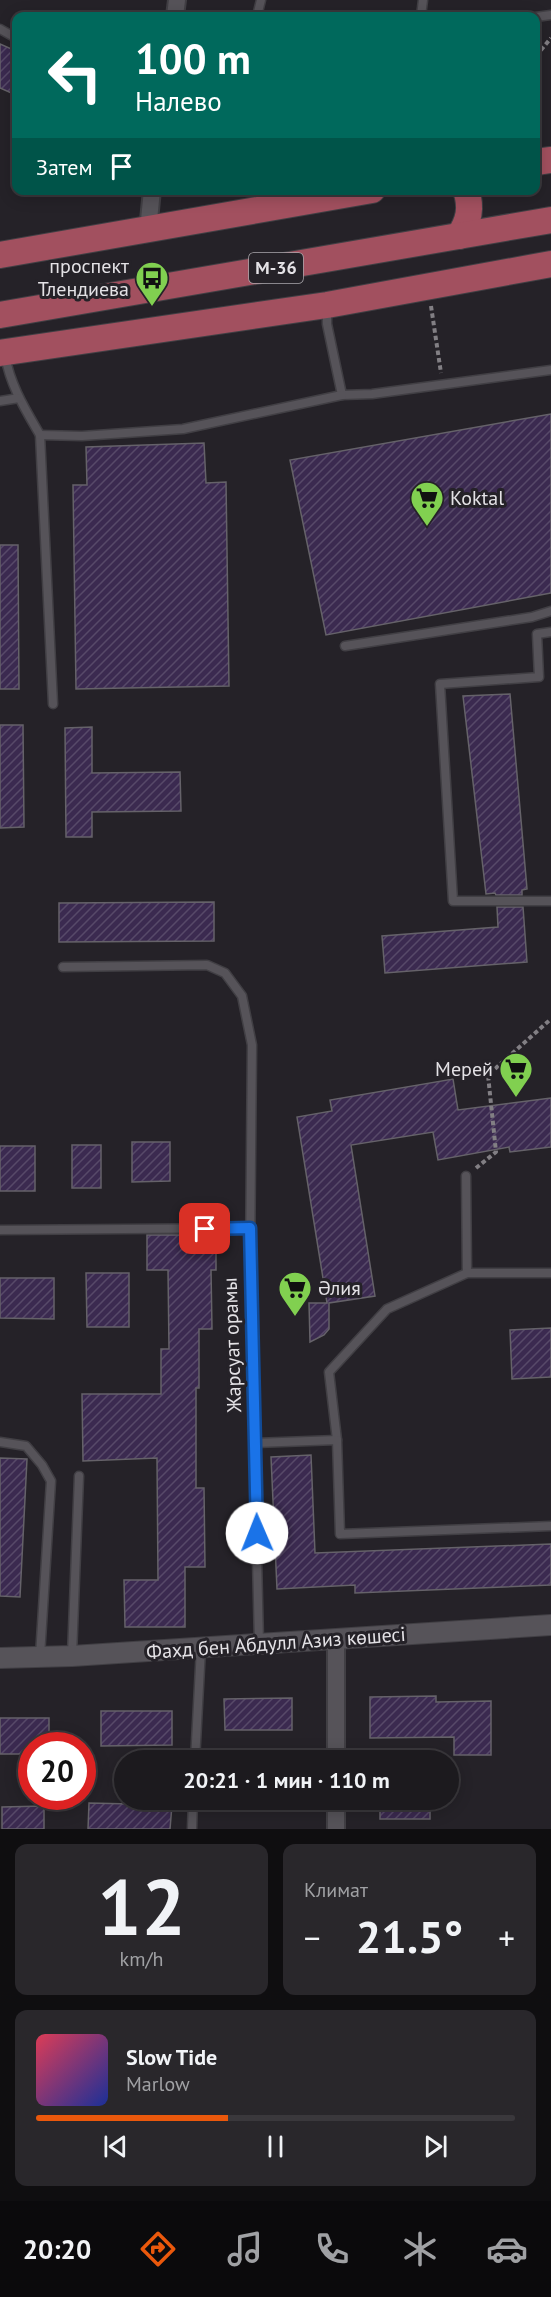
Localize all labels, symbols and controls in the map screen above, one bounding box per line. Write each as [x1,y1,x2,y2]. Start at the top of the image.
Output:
text: 100 m [135,31,251,86]
icon: left [36,36,114,114]
text: Налево [135,84,222,118]
icon: arrive [105,150,138,183]
text: Затем [36,153,93,181]
place label: проспект Тлендиева [38,253,129,302]
road number: M-36 [249,253,303,283]
bus stop icon: проспект Тлендиева [134,260,170,307]
supermarket icon: Koktal [409,480,445,527]
place label: Koktal [450,485,504,511]
supermarket icon: Мерей [498,1051,534,1098]
place label: Мерей [435,1056,493,1082]
pin [179,1203,230,1254]
icon: arrive [188,1212,221,1245]
supermarket icon: Әлия [277,1270,313,1317]
place label: Әлия [318,1275,361,1301]
street label: Жарсуат орамы [217,1277,247,1414]
position arrow [225,1501,289,1565]
street label: Фахд бен Абдулл Азиз көшесі [145,1621,407,1665]
speed limit sign: 20 [18,1732,96,1810]
text: 20:21 · 1 мин · 110 m [183,1766,390,1794]
text: 12 [97,1856,186,1957]
text: Климат [304,1877,368,1903]
text: 21.5° [356,1907,463,1965]
text: − [304,1916,321,1959]
text: + [498,1916,515,1959]
text: km/h [120,1946,163,1972]
text: Slow Tide [126,2043,217,2071]
text: Marlow [126,2071,190,2097]
icon: previous [99,2130,132,2163]
icon: pause [259,2130,292,2163]
icon: next [419,2130,452,2163]
icon: directions [137,2228,179,2270]
icon: music [224,2228,266,2270]
icon: phone [311,2228,353,2270]
icon: climate [399,2228,441,2270]
icon: car [486,2228,528,2270]
text: 20:20 [23,2232,91,2266]

